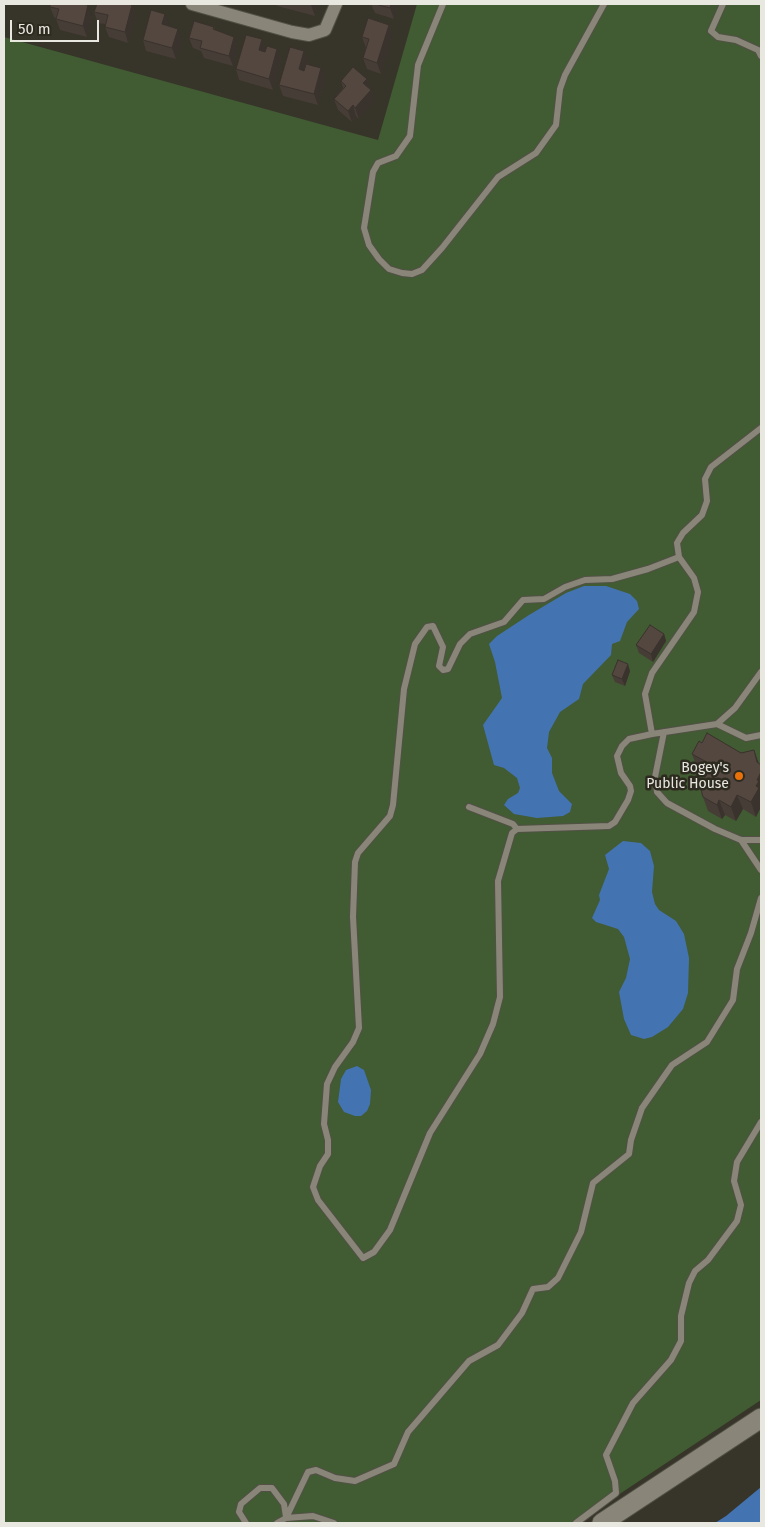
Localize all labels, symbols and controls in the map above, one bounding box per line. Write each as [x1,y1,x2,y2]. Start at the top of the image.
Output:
scale bar [12,10,101,42]
text: 50 m [18,20,51,38]
place label: Bogey's Public House [646,760,729,792]
marker: Bogey's Public House [733,770,745,782]

